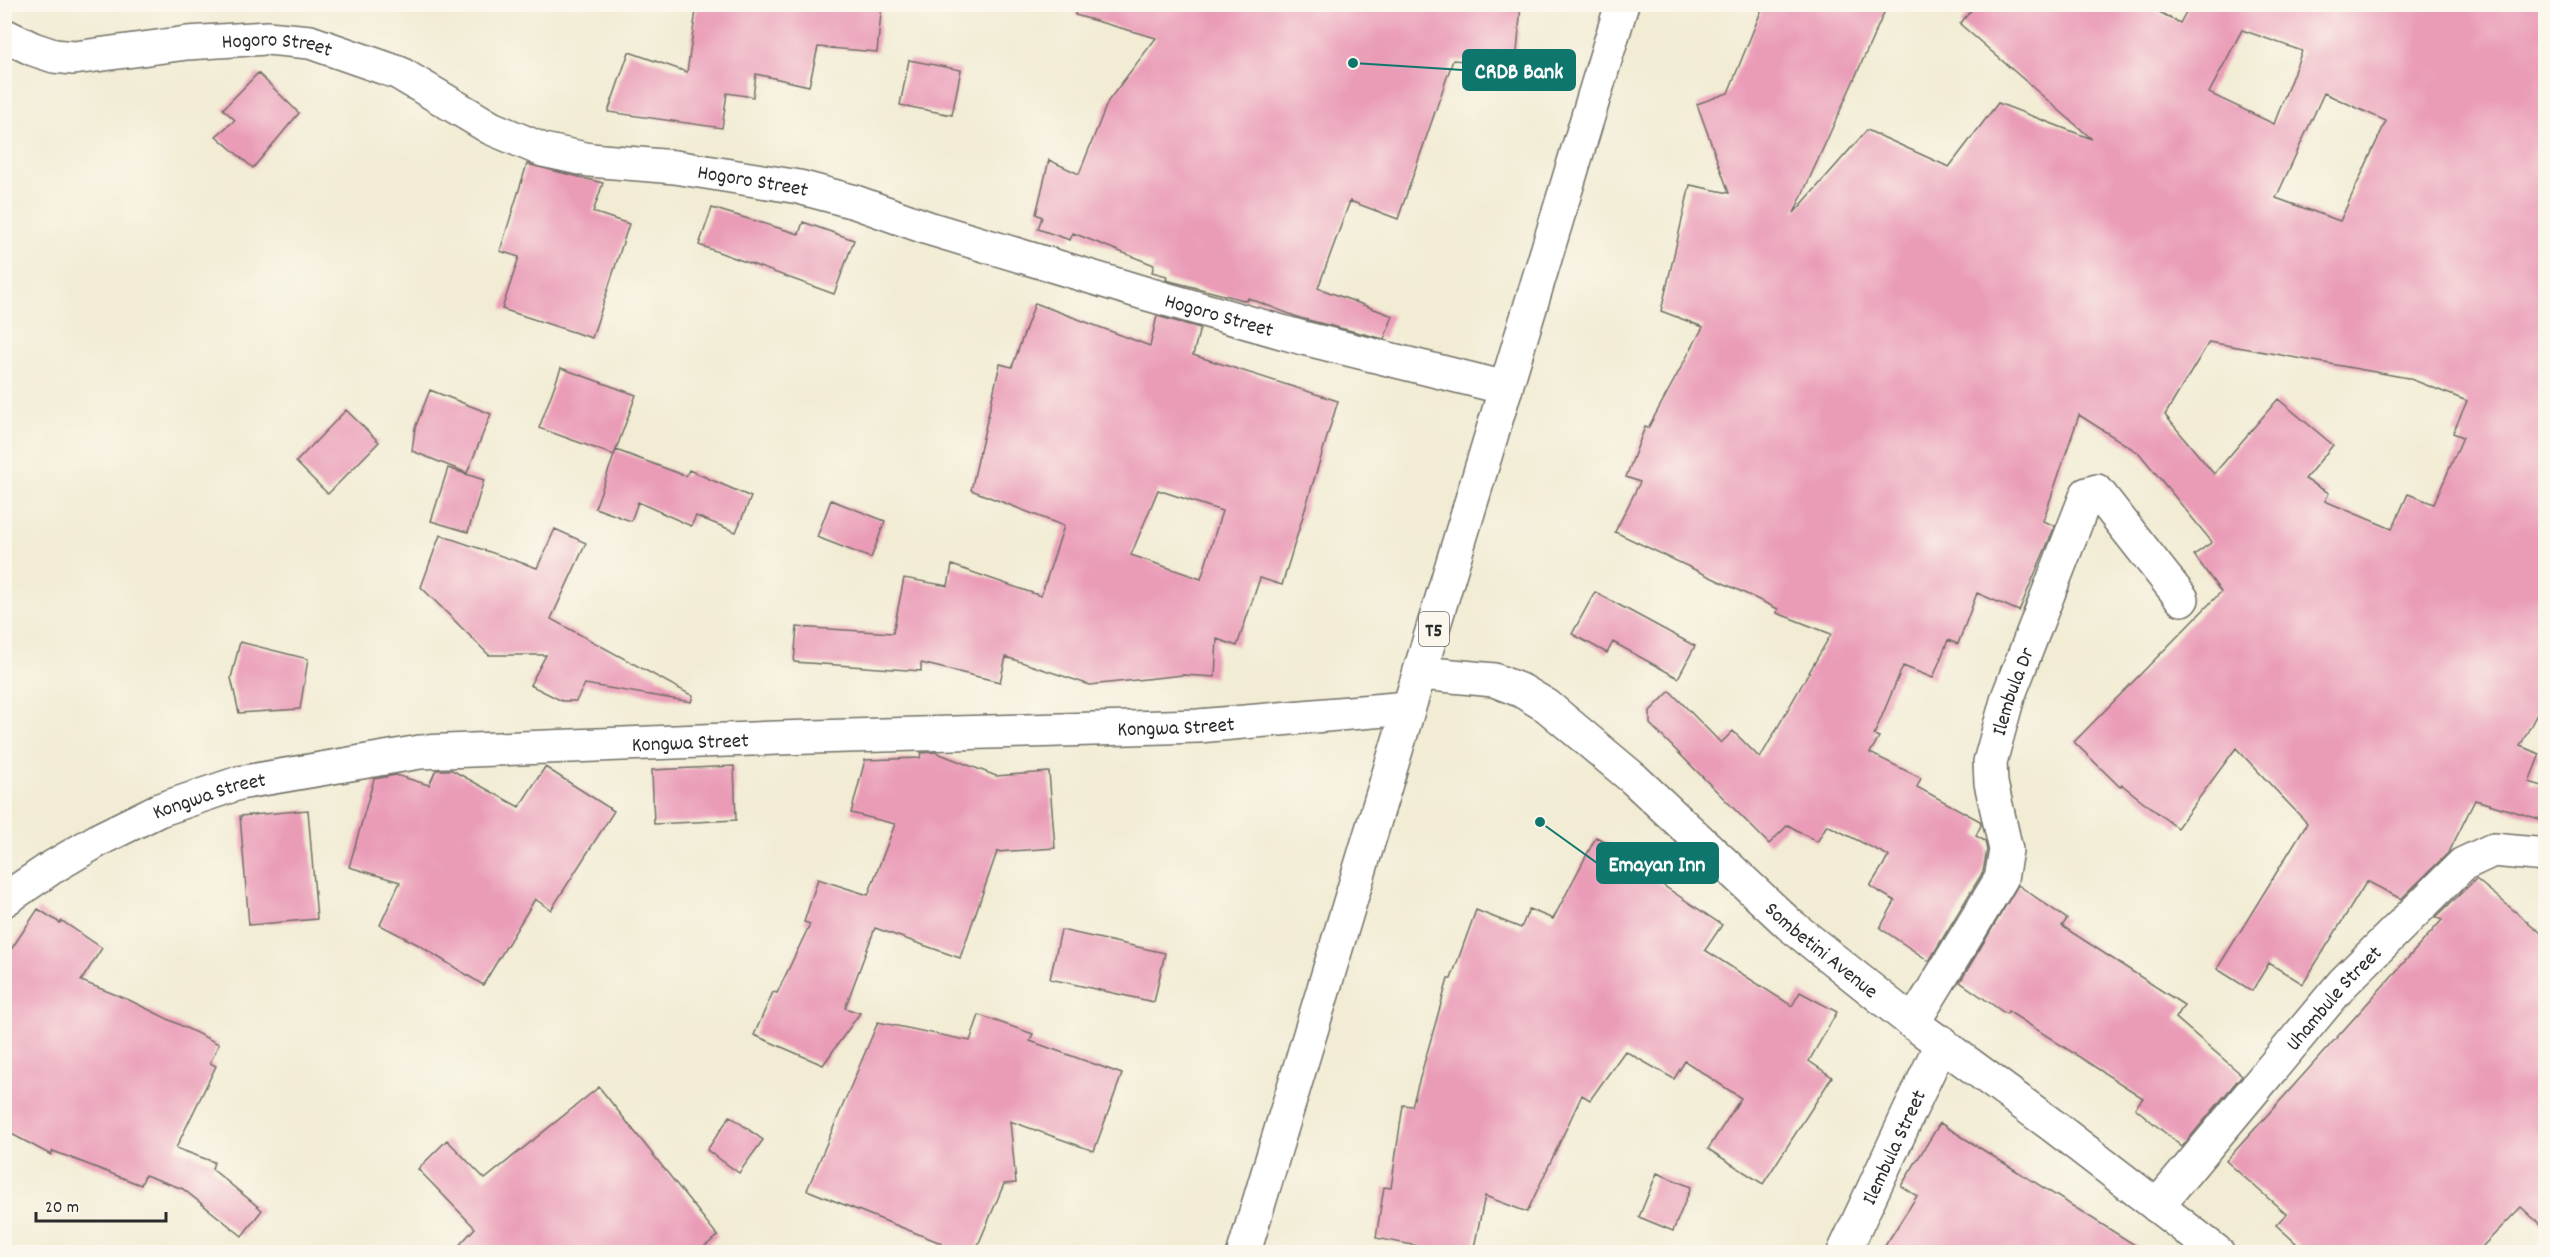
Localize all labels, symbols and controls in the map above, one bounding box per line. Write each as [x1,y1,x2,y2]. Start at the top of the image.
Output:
street label: Hogoro Street [221,26,336,67]
callout: CRDB Bank [1463,50,1575,90]
text: CRDB Bank [1475,58,1563,89]
street label: Hogoro Street [695,159,811,207]
street label: Hogoro Street [1161,288,1277,347]
road number: T5 [1419,612,1449,646]
street label: Ilembula Dr [1986,644,2044,740]
street label: Kongwa Street [1117,711,1236,746]
street label: Kongwa Street [631,727,750,762]
street label: Kongwa Street [148,767,269,829]
callout: Emayan Inn [1597,843,1718,883]
text: Emayan Inn [1609,851,1706,882]
street label: Sombetini Avenue [1756,896,1883,1007]
street label: Uhambule Street [2280,940,2390,1059]
street label: Ilembula Street [1856,1085,1936,1211]
scale bar [36,1185,166,1223]
text: 20 m [45,1196,79,1221]

